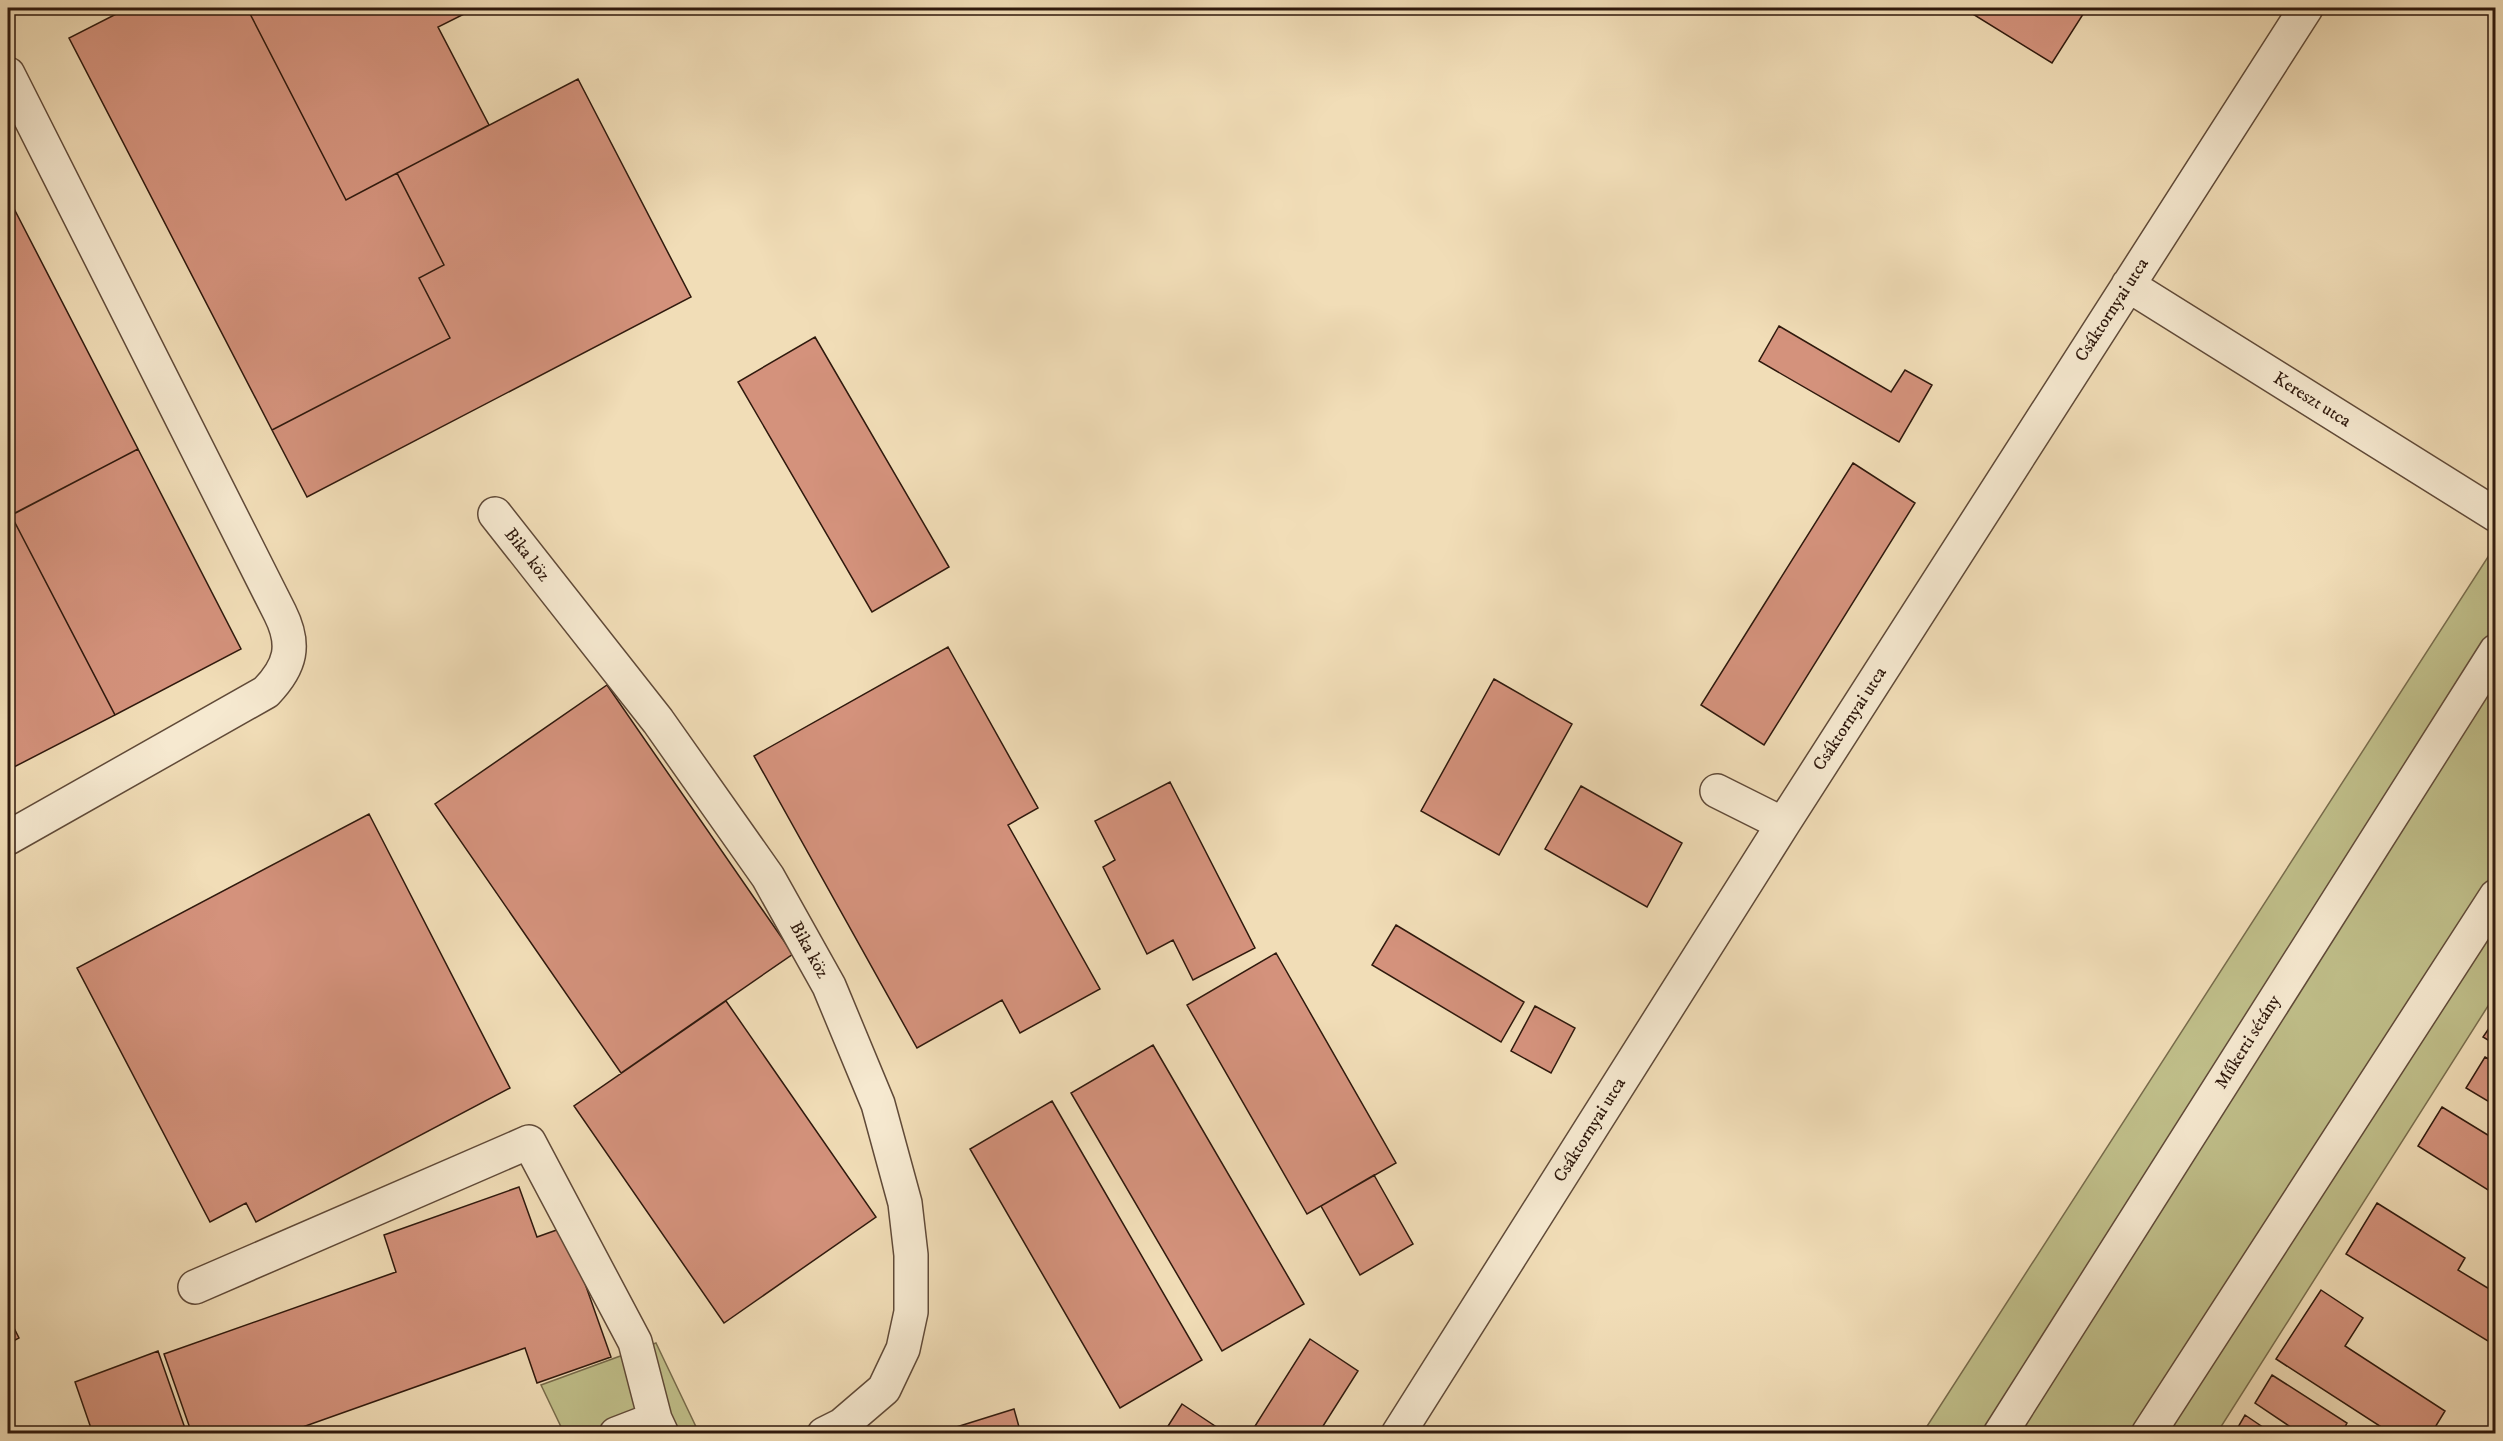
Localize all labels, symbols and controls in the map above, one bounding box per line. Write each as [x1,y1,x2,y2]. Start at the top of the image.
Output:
street label: Csáktornyai utca [2070,254,2154,366]
street label: Kereszt utca [2269,368,2355,433]
street label: Bika köz [499,524,555,586]
street label: Csáktornyai utca [1808,663,1892,775]
street label: Bika köz [784,918,834,982]
street label: Műkerti sétány [2210,991,2286,1093]
street label: Csáktornyai utca [1549,1073,1631,1186]

